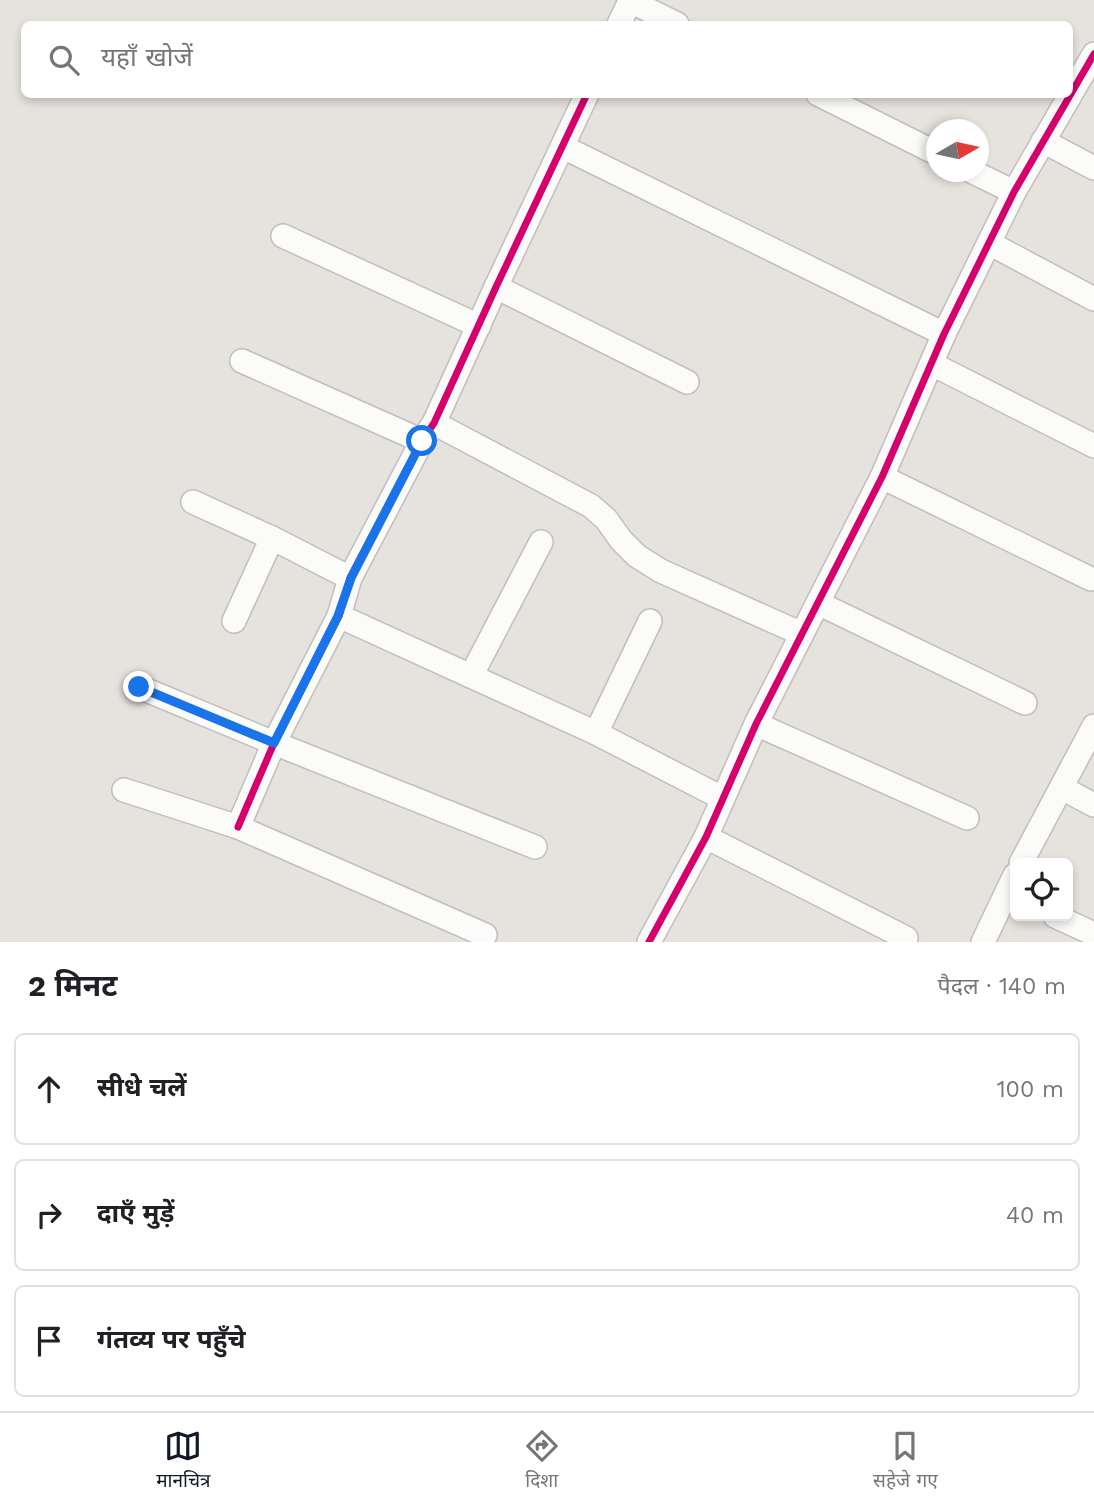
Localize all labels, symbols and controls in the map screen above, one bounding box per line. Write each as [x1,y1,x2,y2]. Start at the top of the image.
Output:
search box [21,21,1073,98]
icon: search [45,41,83,79]
text: यहाँ खोजें [101,42,193,72]
north arrow [926,119,989,182]
route start [406,425,437,456]
route end [123,671,154,702]
map controls [1010,858,1073,921]
button: locate [1010,858,1073,921]
text: 2 मिनट [28,968,117,1003]
text: पैदल · 140 m [938,973,1066,1000]
icon: ahead [30,1070,68,1108]
text: सीधे चलें [97,1072,186,1102]
text: 100 m [997,1076,1064,1103]
icon: right [30,1196,68,1234]
text: दाएँ मुड़ें [97,1198,174,1228]
text: 40 m [1006,1202,1064,1229]
icon: arrive [30,1322,68,1360]
text: गंतव्य पर पहुँचे [97,1324,246,1354]
tab: मानचित्र [156,1427,210,1495]
tab: दिशा [523,1427,561,1495]
tab: सहेजे गए [873,1427,938,1495]

